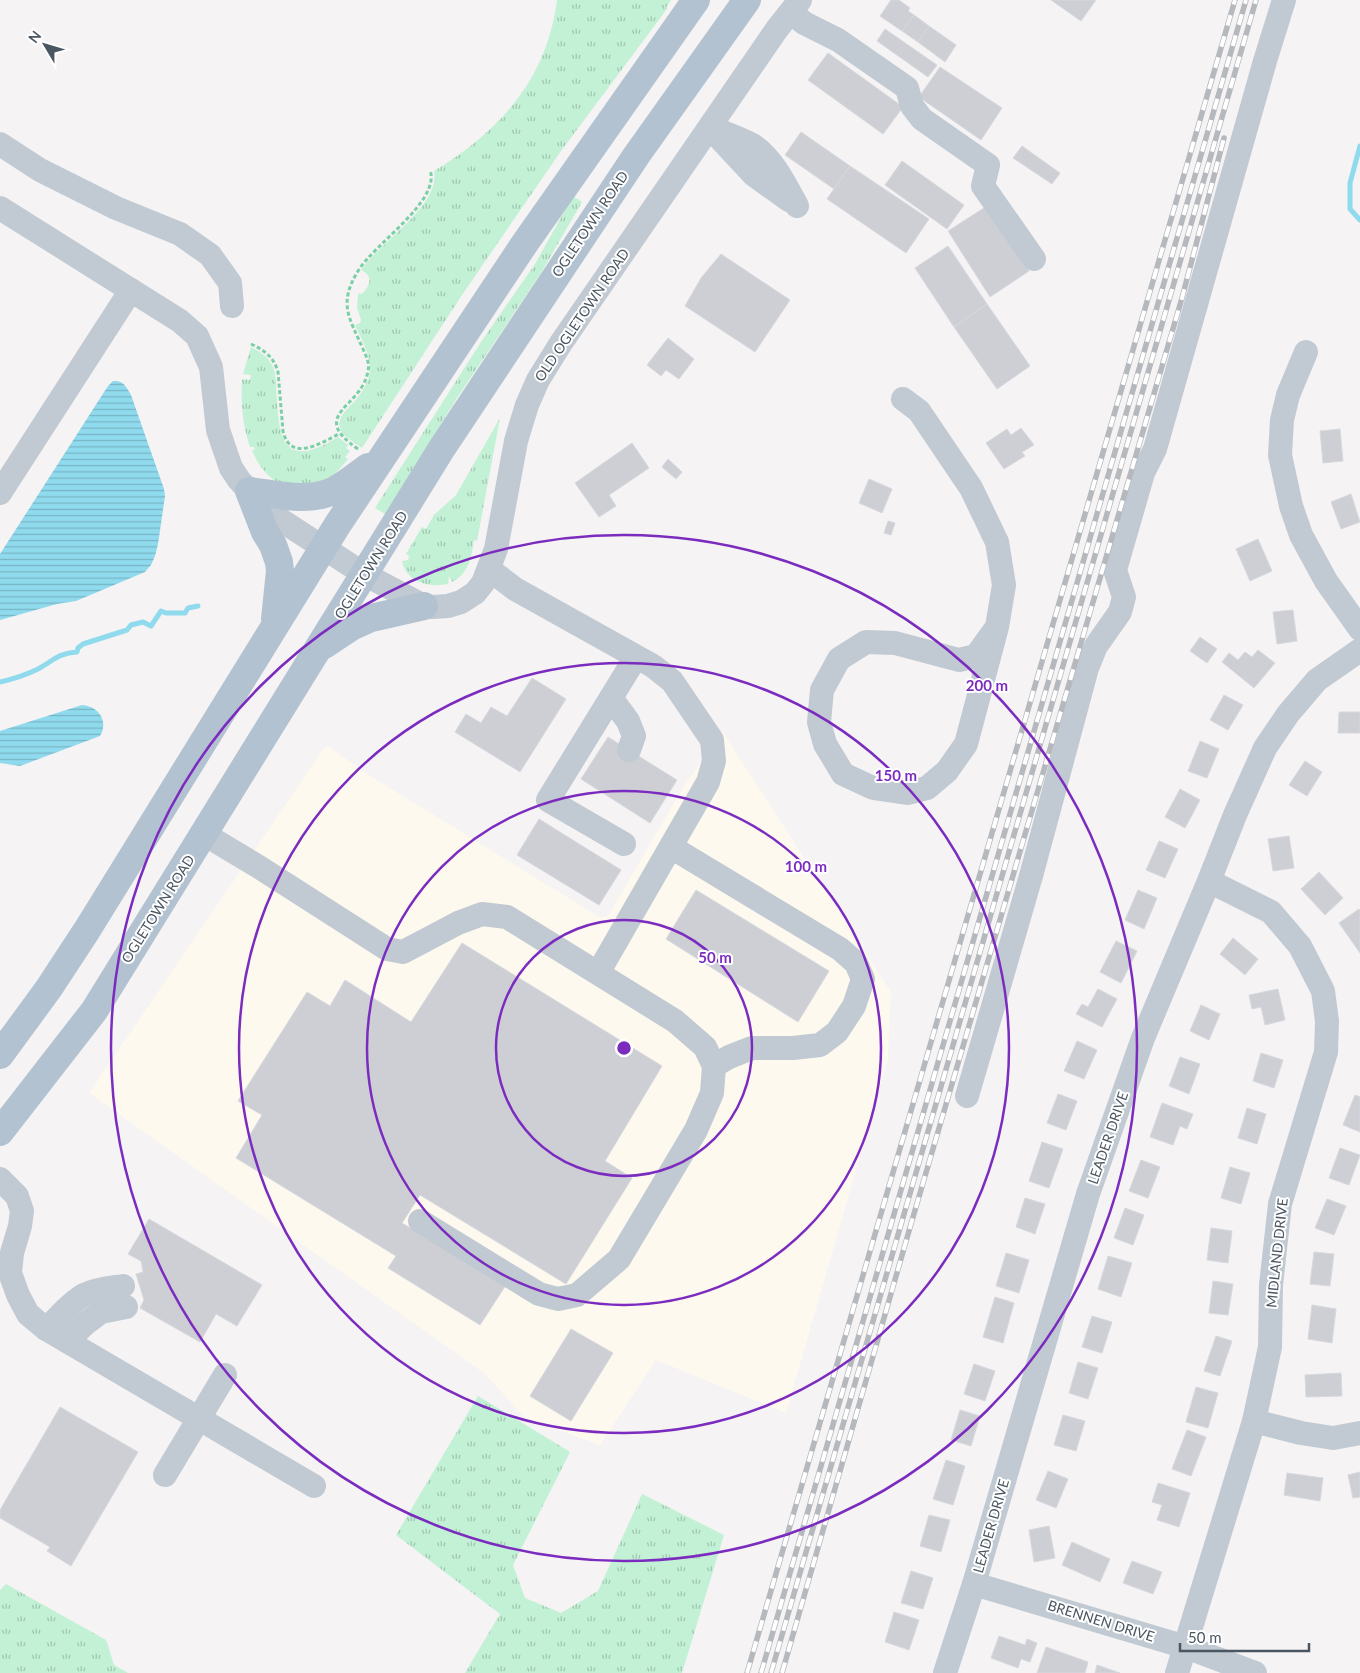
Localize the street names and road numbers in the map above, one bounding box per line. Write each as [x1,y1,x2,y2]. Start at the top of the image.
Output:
street label: OGLETOWN ROAD [548,168,631,280]
street label: OLD OGLETOWN ROAD [531,245,632,384]
street label: OGLETOWN ROAD [330,508,411,622]
street label: OGLETOWN ROAD [117,852,198,966]
street label: LEADER DRIVE [1084,1089,1131,1186]
street label: MIDLAND DRIVE [1262,1197,1291,1309]
street label: LEADER DRIVE [969,1477,1012,1575]
street label: BRENNEN DRIVE [1046,1596,1156,1645]

